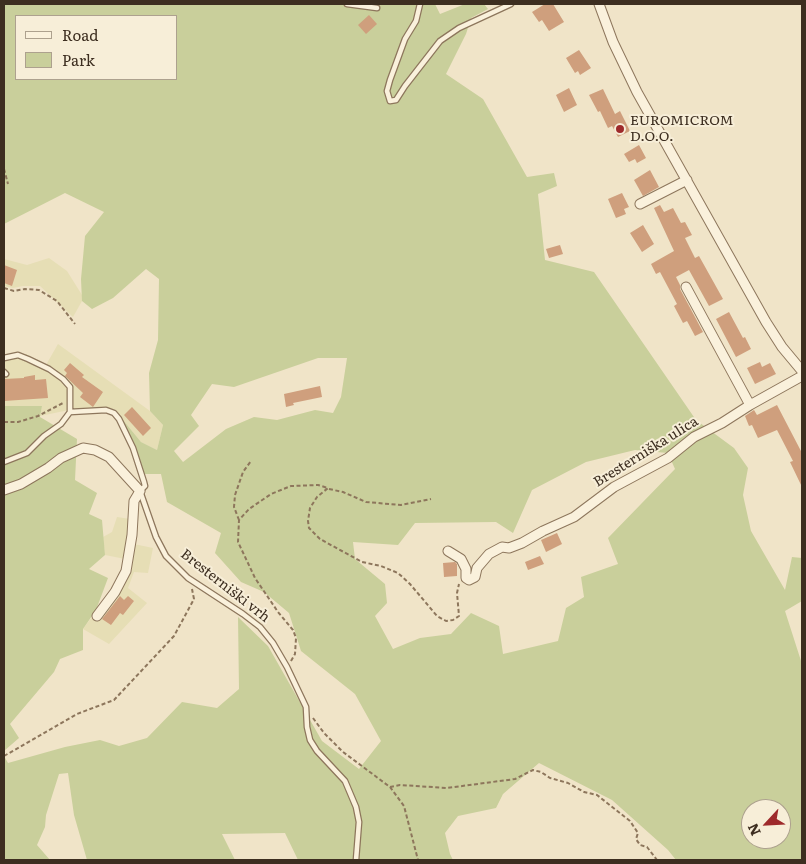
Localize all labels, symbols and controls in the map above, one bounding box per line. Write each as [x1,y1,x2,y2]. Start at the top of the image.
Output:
legend [15,15,178,80]
text: Road [62,23,98,46]
text: Park [62,48,95,71]
place label: EUROMICROM D.O.O. [630,113,734,146]
marker: EUROMICROM D.O.O. [614,123,626,135]
street label: Bresterniška ulica [591,413,701,491]
street label: Bresterniški vrh [177,546,273,626]
north arrow [741,799,791,849]
text: N [742,820,765,839]

